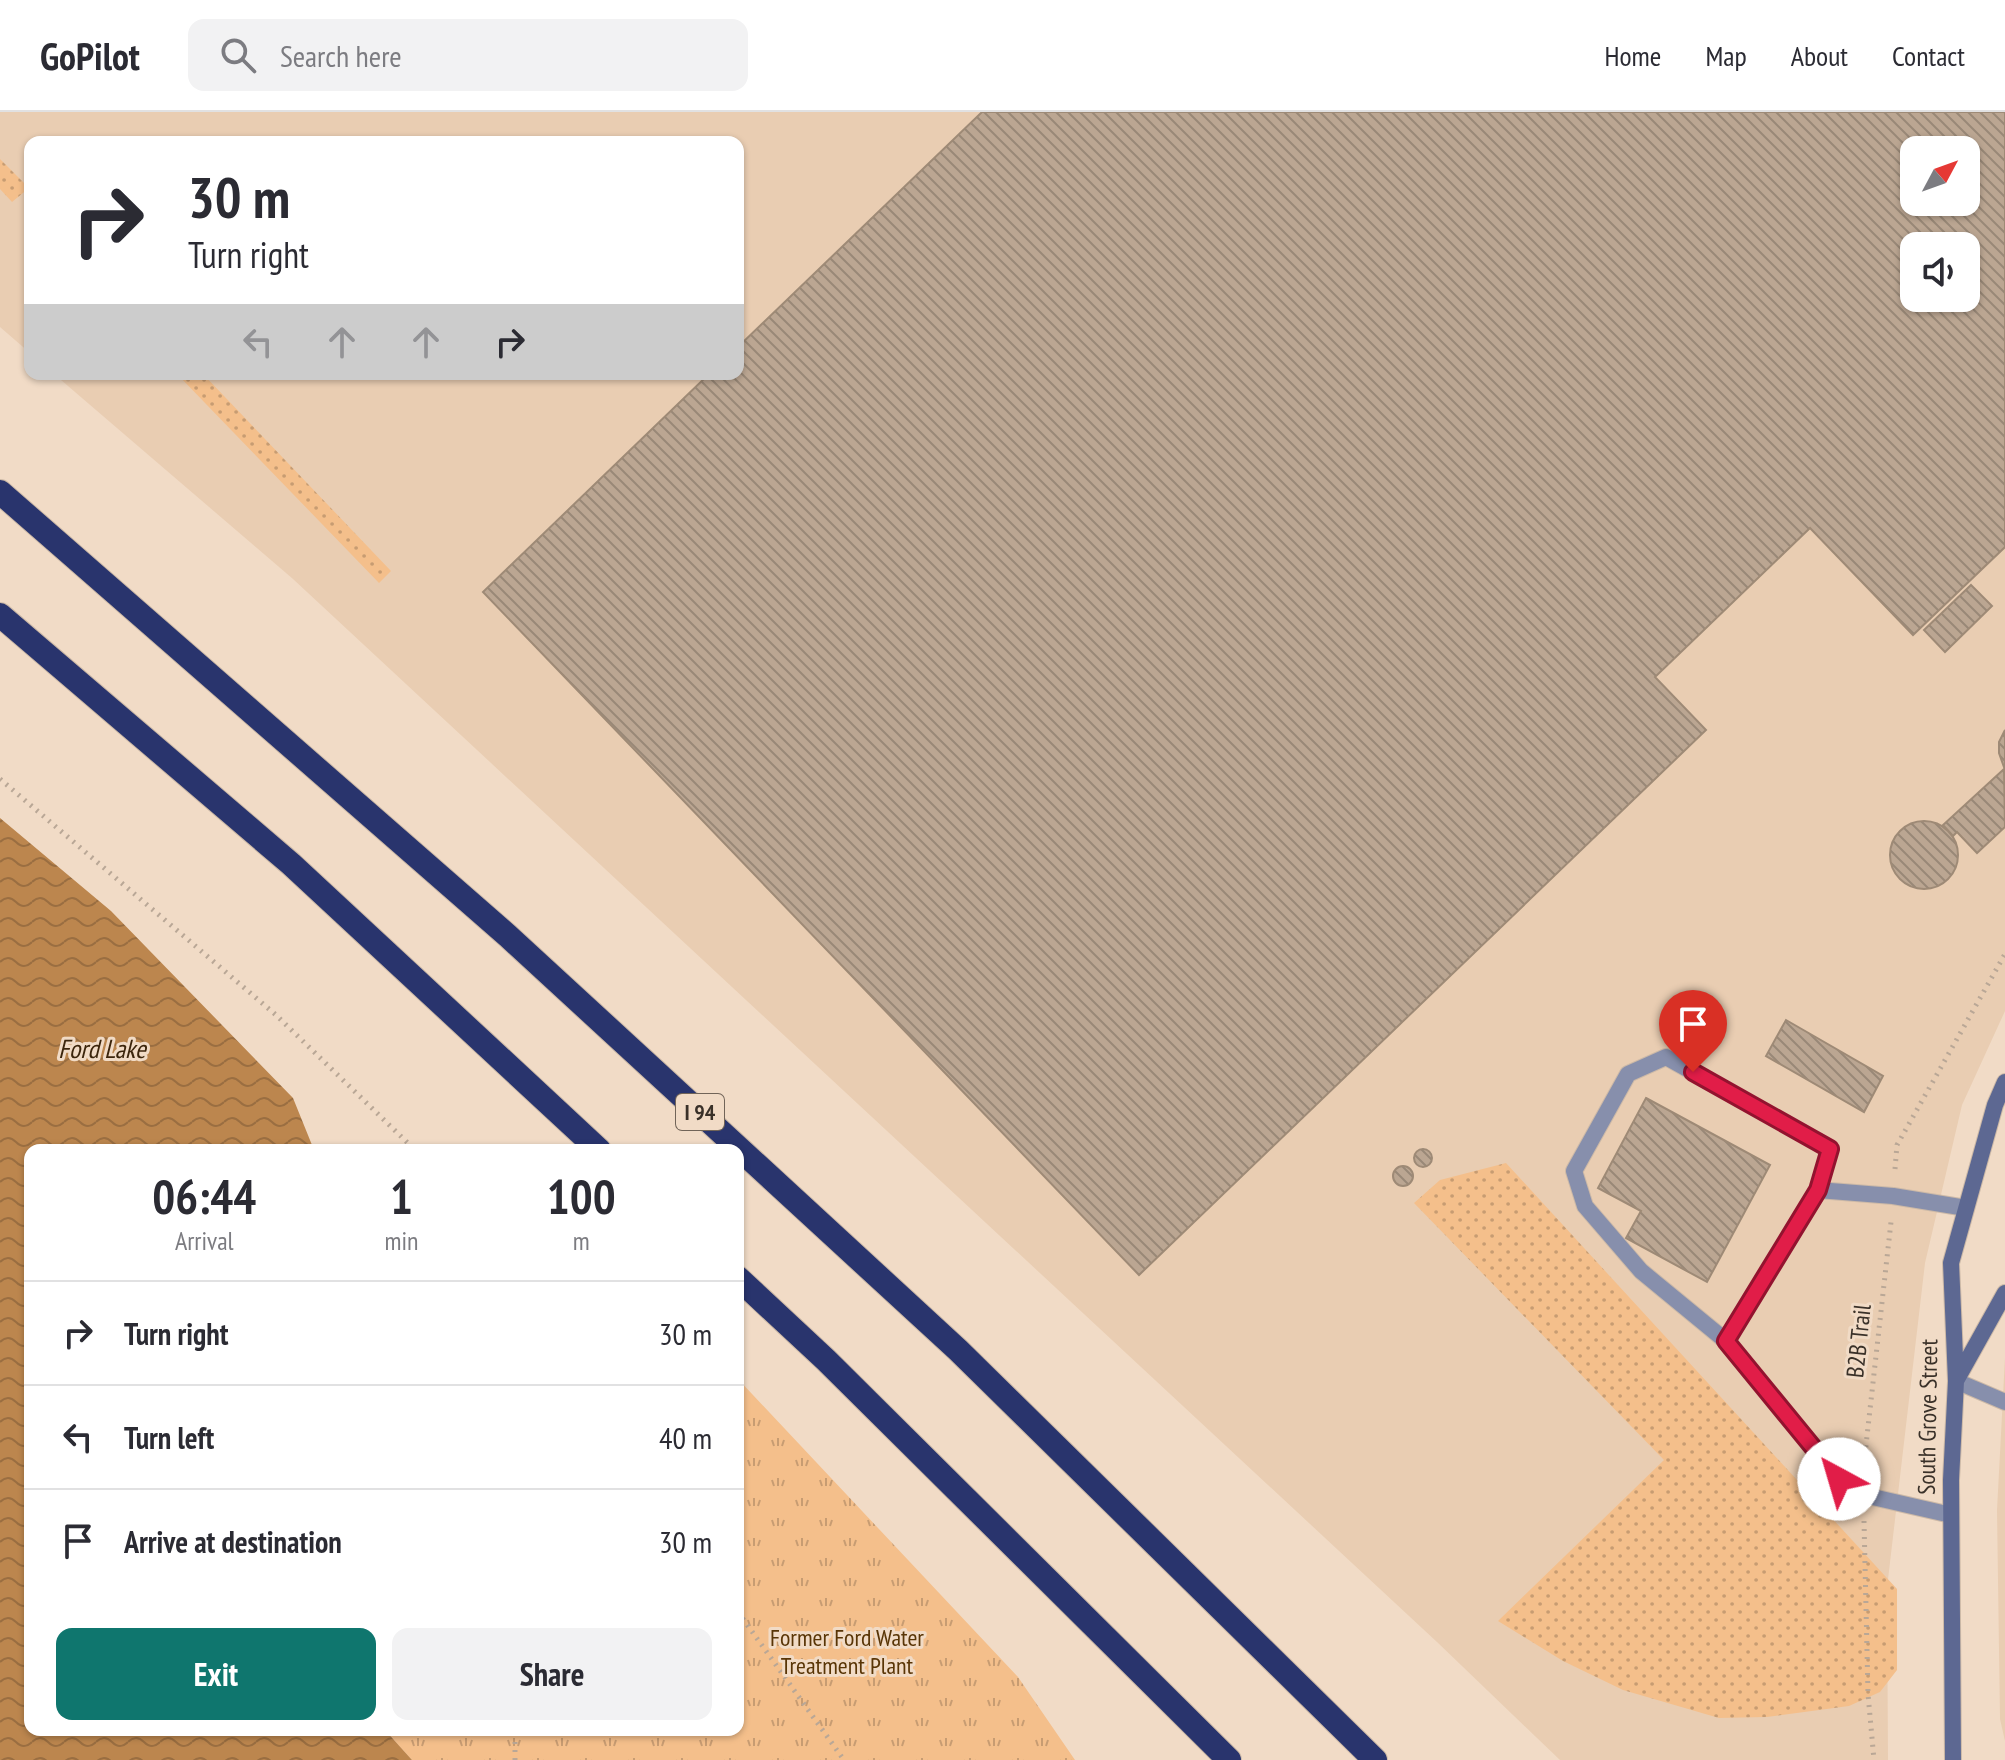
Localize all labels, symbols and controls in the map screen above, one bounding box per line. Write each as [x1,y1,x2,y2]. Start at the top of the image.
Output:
search box [188,19,748,91]
text: GoPilot [40,31,140,80]
icon: search [216,33,260,77]
text: Search here [280,36,402,75]
text: Home [1605,37,1661,74]
text: Map [1705,37,1747,74]
text: About [1791,37,1848,74]
text: Contact [1892,37,1965,74]
north arrow [1900,136,1980,216]
map controls [1900,136,1980,312]
text: 30 m [188,161,290,233]
icon: right [56,168,160,272]
text: Turn right [188,231,309,278]
button: sound [1900,232,1980,312]
icon: left [236,320,280,364]
icon: ahead [320,320,364,364]
icon: ahead [404,320,448,364]
icon: right [488,320,532,364]
pin [1659,990,1727,1072]
icon: arrive [1671,1002,1715,1046]
water label: Ford Lake [58,1032,148,1065]
road number: I 94 [676,1094,724,1130]
text: 06:44 [152,1165,256,1227]
text: 1 [390,1165,413,1227]
text: 100 [547,1165,616,1227]
text: Arrival [175,1224,234,1257]
text: min [384,1224,418,1257]
text: m [573,1224,590,1257]
street label: B2B Trail [1839,1302,1878,1379]
icon: right [56,1311,100,1355]
text: Turn right [124,1314,228,1353]
text: 30 m [659,1314,712,1353]
street label: South Grove Street [1911,1338,1944,1495]
icon: left [56,1415,100,1459]
text: Turn left [124,1418,214,1457]
text: 40 m [659,1418,712,1457]
position arrow [1797,1437,1881,1521]
icon: arrive [56,1519,100,1563]
text: Arrive at destination [124,1522,342,1561]
text: 30 m [659,1522,712,1561]
park label: Former Ford Water Treatment Plant [770,1622,924,1681]
button: Exit [56,1628,376,1720]
button: Share [392,1628,712,1720]

